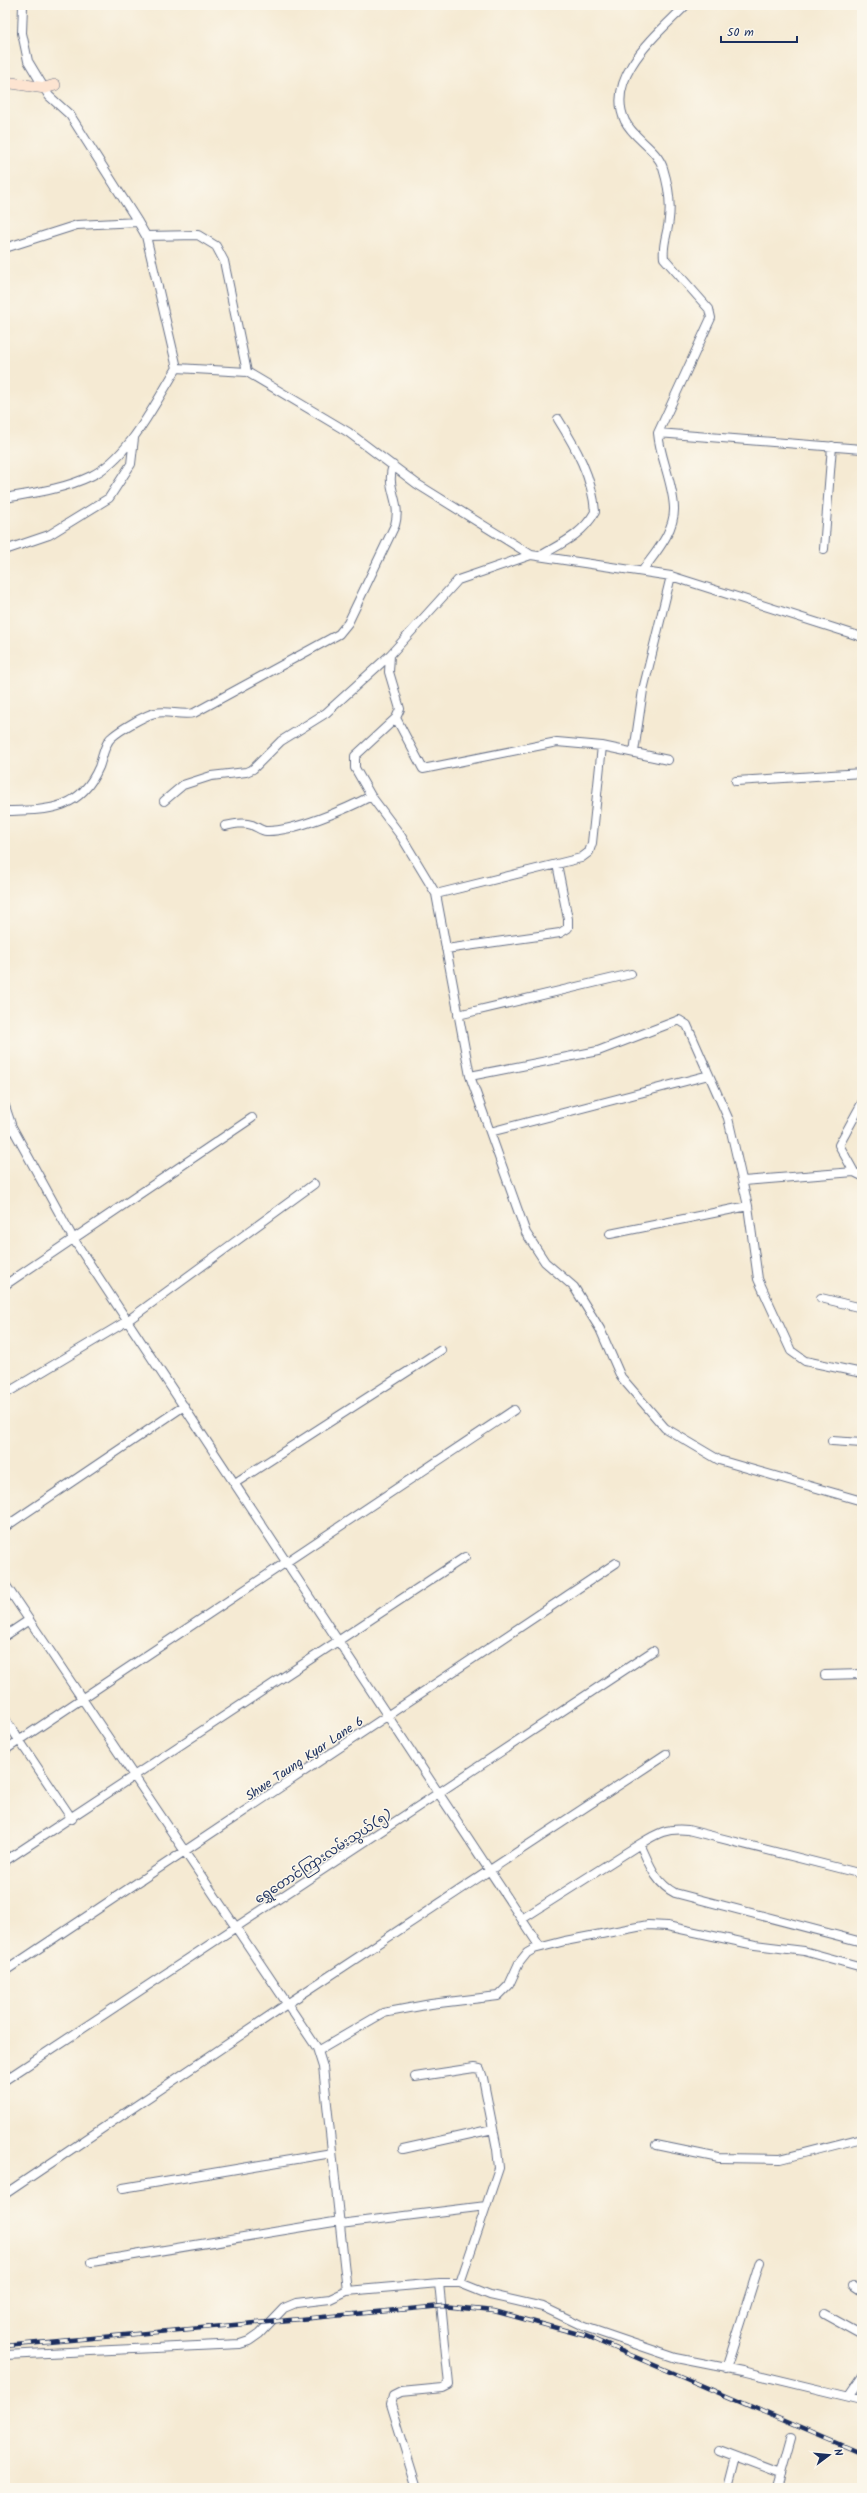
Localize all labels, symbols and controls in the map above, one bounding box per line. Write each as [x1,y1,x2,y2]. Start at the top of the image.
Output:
scale bar [721,18,797,44]
text: 50 m [727,23,754,42]
street label: Shwe Taung Kyar Lane 6 [241,1712,368,1807]
street label: ရွှေတောင်ကြားလမ်းသွယ်(၅) [251,1805,397,1910]
north arrow [809,2435,849,2475]
text: N [828,2447,847,2458]

